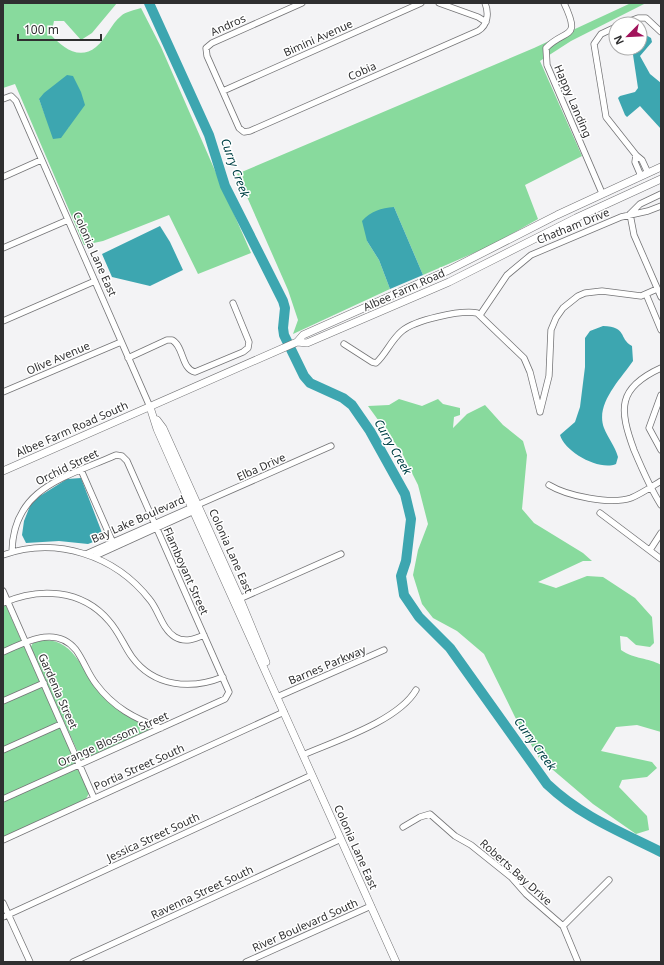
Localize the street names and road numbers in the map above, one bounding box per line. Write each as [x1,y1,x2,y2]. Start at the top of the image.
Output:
street label: Andros [208,10,248,39]
street label: Bimini Avenue [281,16,355,59]
street label: Cobia [345,58,378,83]
street label: Happy Landing [551,62,596,140]
street label: Chatham Drive [534,204,611,247]
street label: Colonia Lane East [70,209,121,298]
street label: Albee Farm Road [361,265,447,314]
street label: Olive Avenue [24,337,92,378]
street label: Albee Farm Road South [13,397,130,460]
street label: Orchid Street [33,445,101,488]
street label: Elba Drive [234,449,288,484]
street label: Bay Lake Boulevard [89,491,187,546]
street label: Colonia Lane East [206,506,257,595]
street label: Flamboyant Street [160,525,213,617]
street label: Barnes Parkway [286,641,368,688]
street label: Gardenia Street [35,651,82,731]
street label: Orange Blossom Street [55,707,170,770]
street label: Portia Street South [91,740,186,793]
street label: Colonia Lane East [331,802,382,891]
street label: Jessica Street South [103,808,202,865]
street label: Roberts Bay Drive [477,835,556,908]
street label: Ravenna Street South [148,861,255,922]
street label: River Boulevard South [250,894,360,955]

